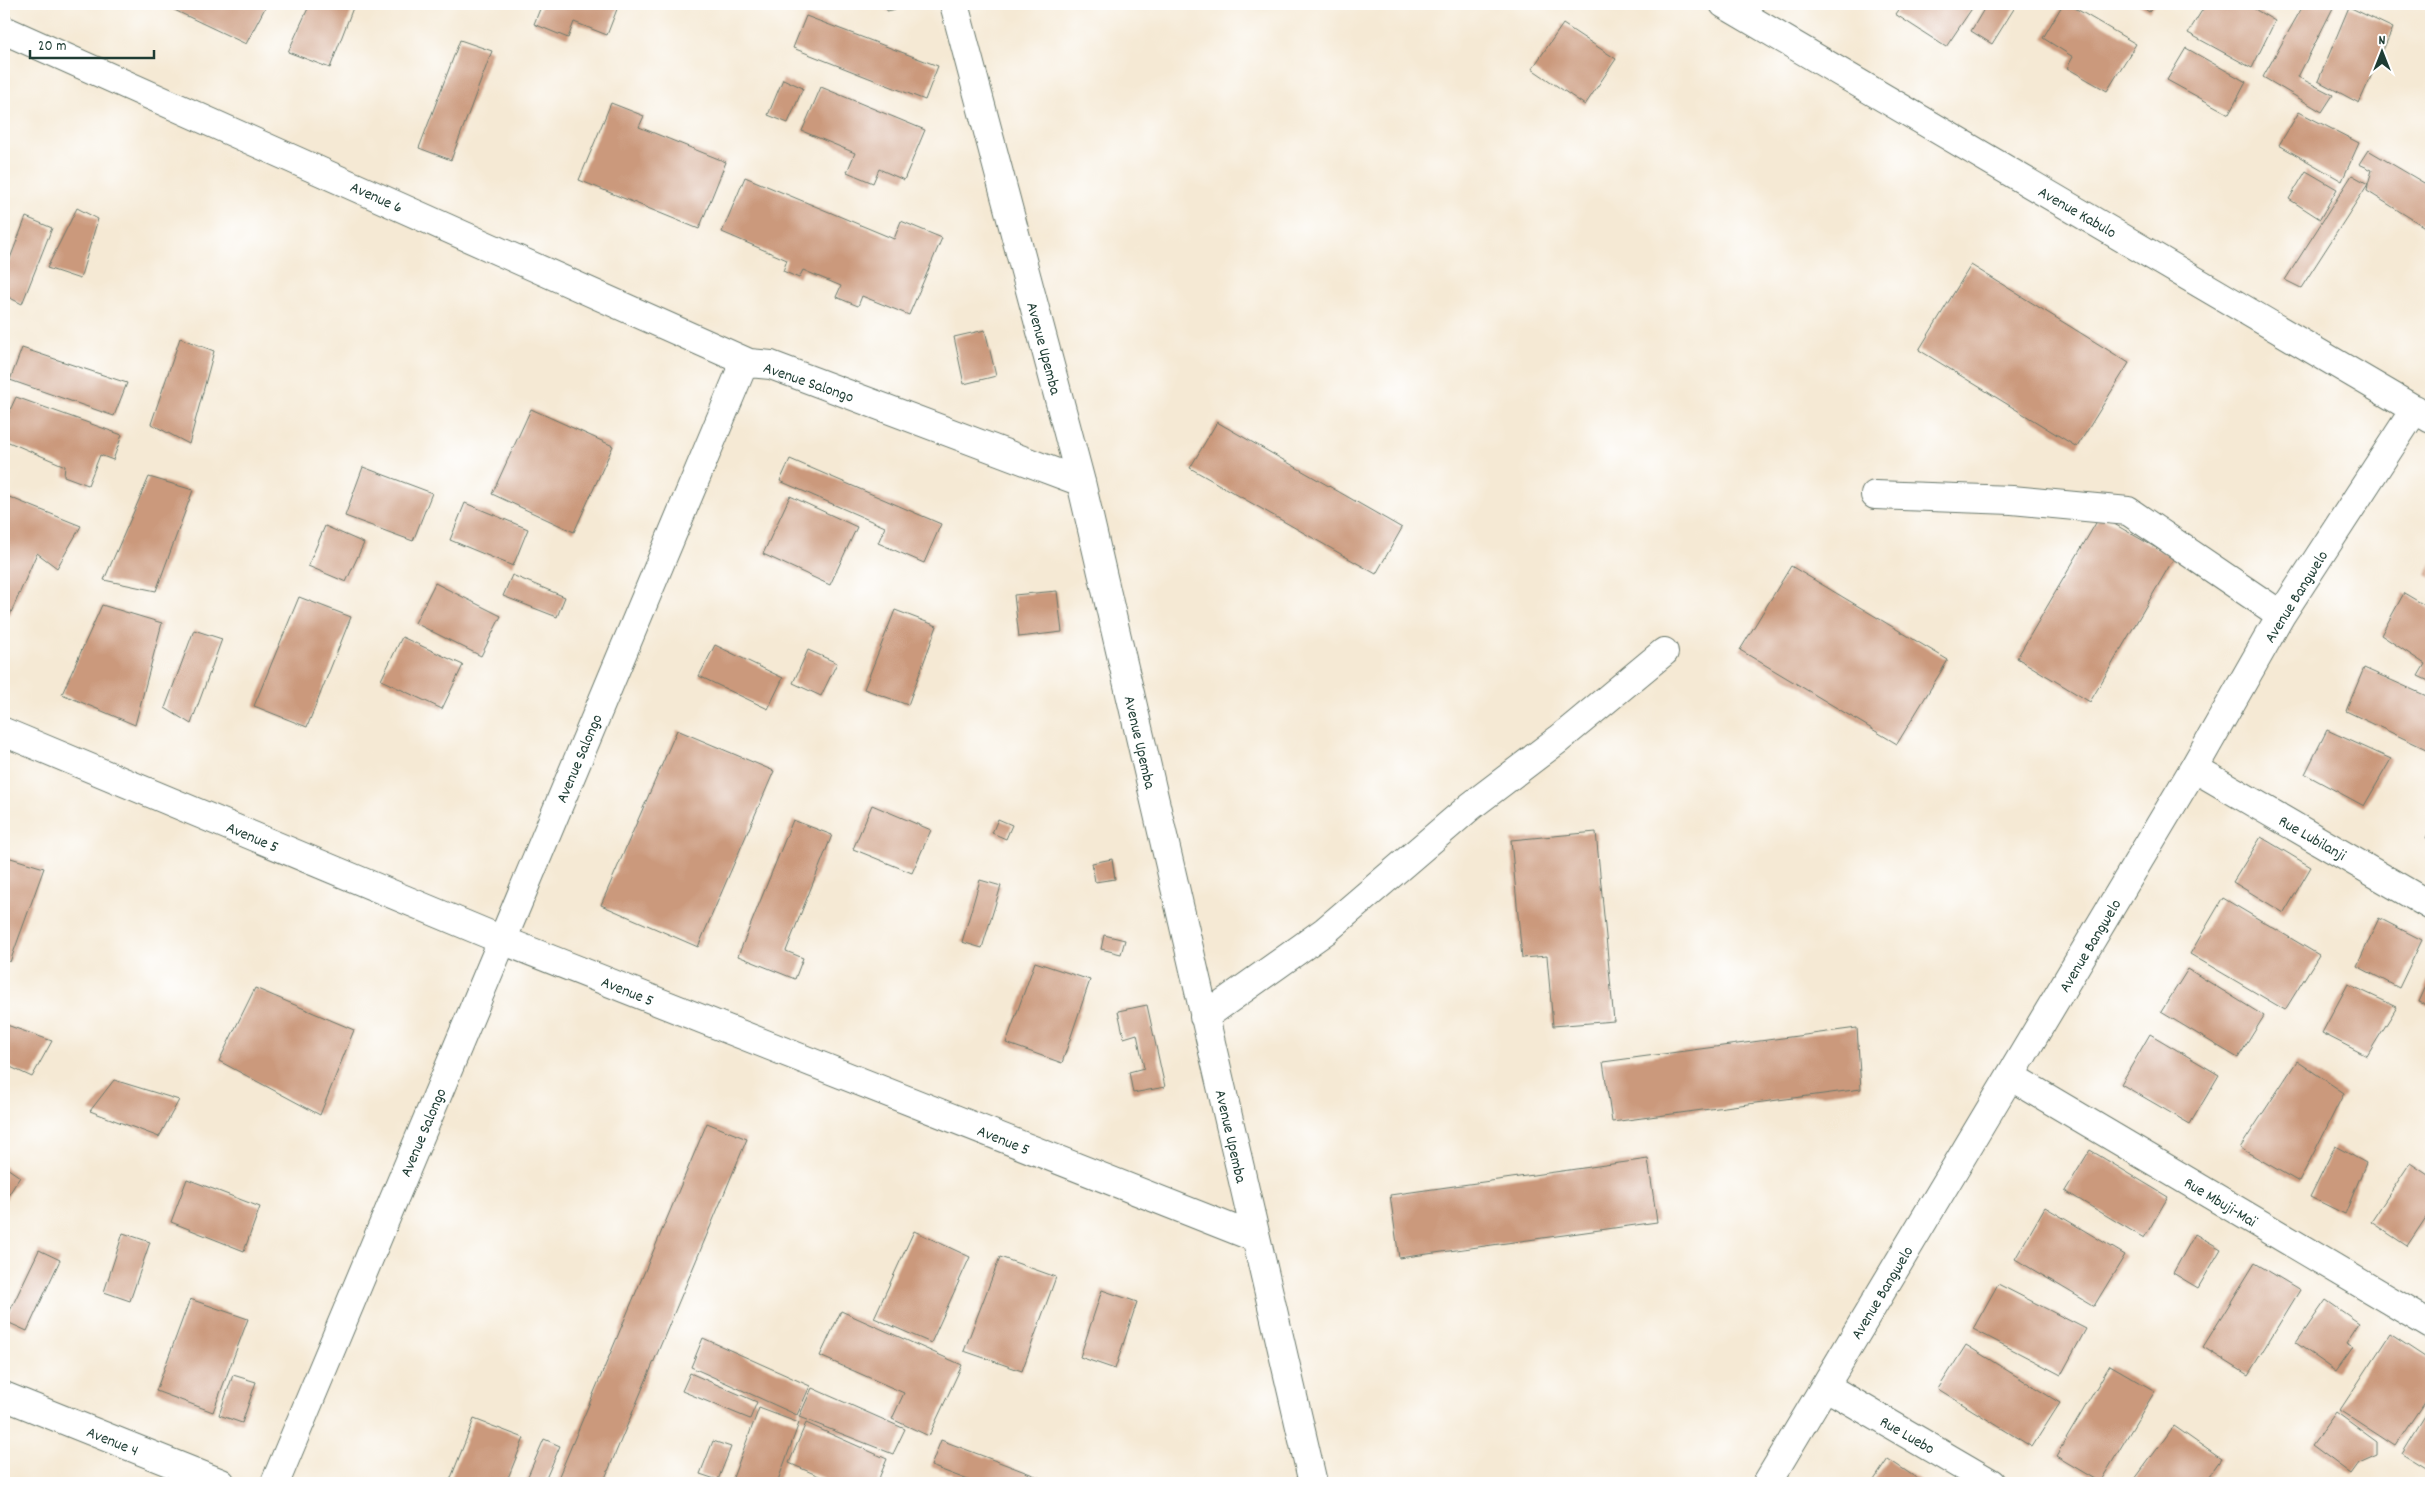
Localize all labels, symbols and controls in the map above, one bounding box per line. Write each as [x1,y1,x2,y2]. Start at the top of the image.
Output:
scale bar [30,28,154,60]
north arrow [2358,28,2408,78]
text: N [2379,31,2386,51]
text: 20 m [38,36,66,58]
street label: Avenue 6 [346,177,406,220]
street label: Avenue Kabulo [2033,181,2120,245]
street label: Avenue Upemba [1019,300,1066,398]
street label: Avenue Salongo [760,357,857,410]
street label: Avenue Bangwelo [2259,547,2335,648]
street label: Avenue Upemba [1117,694,1161,792]
street label: Avenue Salongo [551,711,609,807]
street label: Rue Lubilanji [2274,811,2350,868]
street label: Avenue 5 [222,817,282,860]
street label: Avenue Bangwelo [2054,895,2128,997]
street label: Avenue 5 [597,971,657,1013]
street label: Avenue Salongo [395,1085,453,1181]
street label: Avenue Upemba [1208,1088,1252,1186]
street label: Avenue 5 [973,1120,1033,1162]
street label: Rue Mbuji-Maï [2179,1172,2261,1234]
street label: Avenue Bangwelo [1846,1242,1920,1344]
street label: Rue Luebo [1875,1411,1938,1461]
street label: Avenue 4 [83,1422,141,1463]

